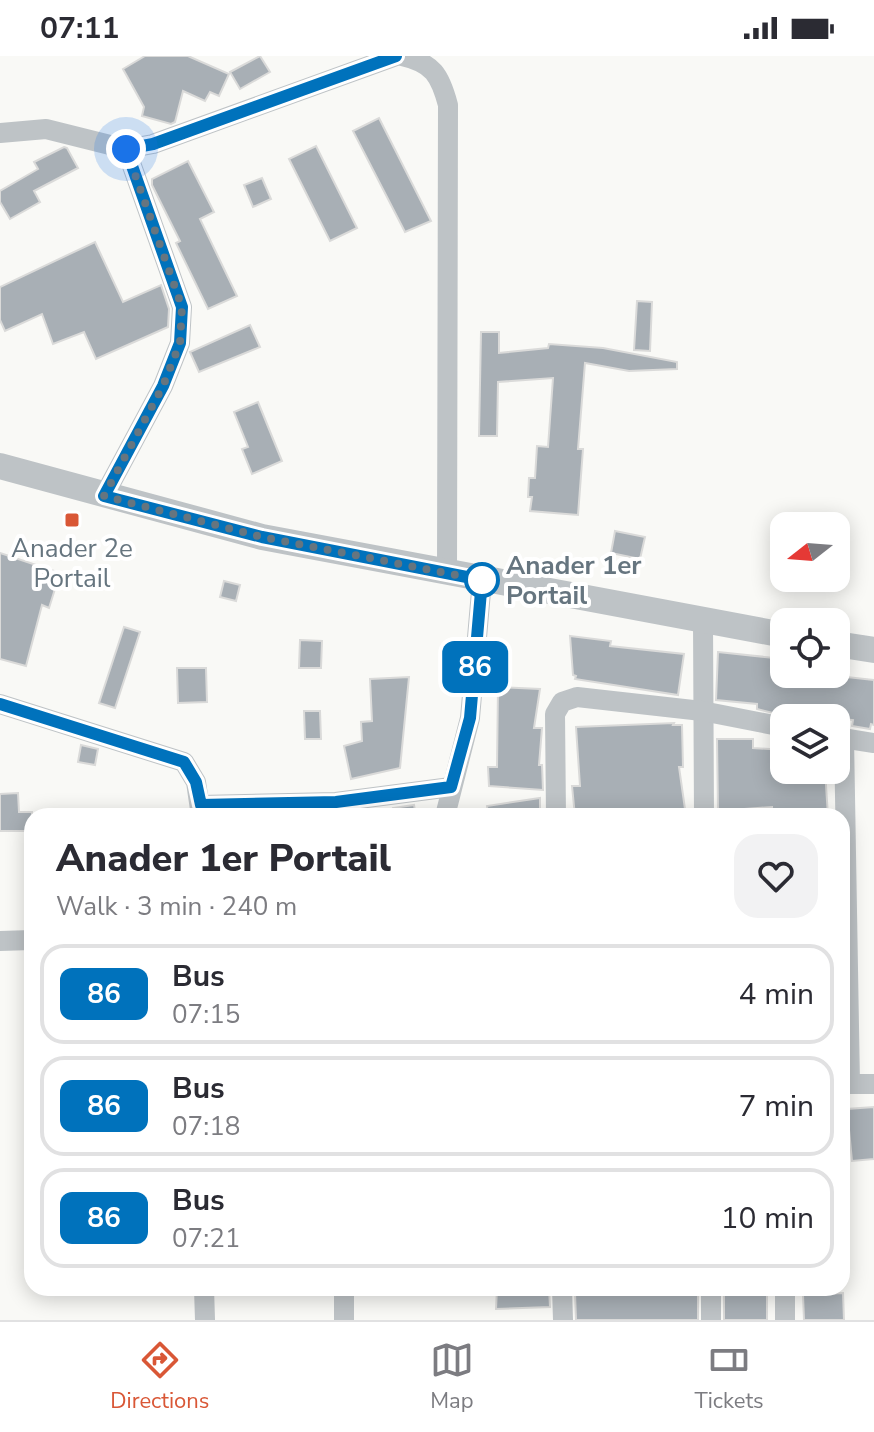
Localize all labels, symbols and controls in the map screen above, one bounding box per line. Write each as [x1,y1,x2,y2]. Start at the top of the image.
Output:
text: 07:11 [40,8,119,49]
your location [106,129,146,169]
marker: Anader 2e Portail [63,511,81,529]
north arrow [770,512,850,592]
map controls [770,512,850,784]
place label: Anader 2e Portail [11,531,133,596]
place label: Anader 1er Portail [506,548,642,613]
marker: Anader 1er Portail [465,563,499,597]
button: locate [770,608,850,688]
line badge: 86 [439,641,511,693]
text: 86 [458,648,492,686]
button: layers [770,704,850,784]
text: Anader 1er Portail [56,833,391,884]
button: heart [734,834,818,918]
text: Walk · 3 min · 240 m [56,889,297,924]
text: Bus [172,956,225,997]
text: 4 min [739,974,814,1015]
text: 86 [87,975,121,1013]
text: 07:15 [172,997,240,1032]
text: Bus [172,1068,225,1109]
text: 7 min [739,1086,814,1127]
text: 86 [87,1087,121,1125]
text: 07:18 [172,1109,240,1144]
text: Bus [172,1180,225,1221]
text: 10 min [721,1198,814,1239]
text: 86 [87,1199,121,1237]
text: 07:21 [172,1221,240,1256]
tab: Directions [110,1338,209,1416]
tab: Map [430,1338,474,1416]
tab: Tickets [694,1338,764,1416]

